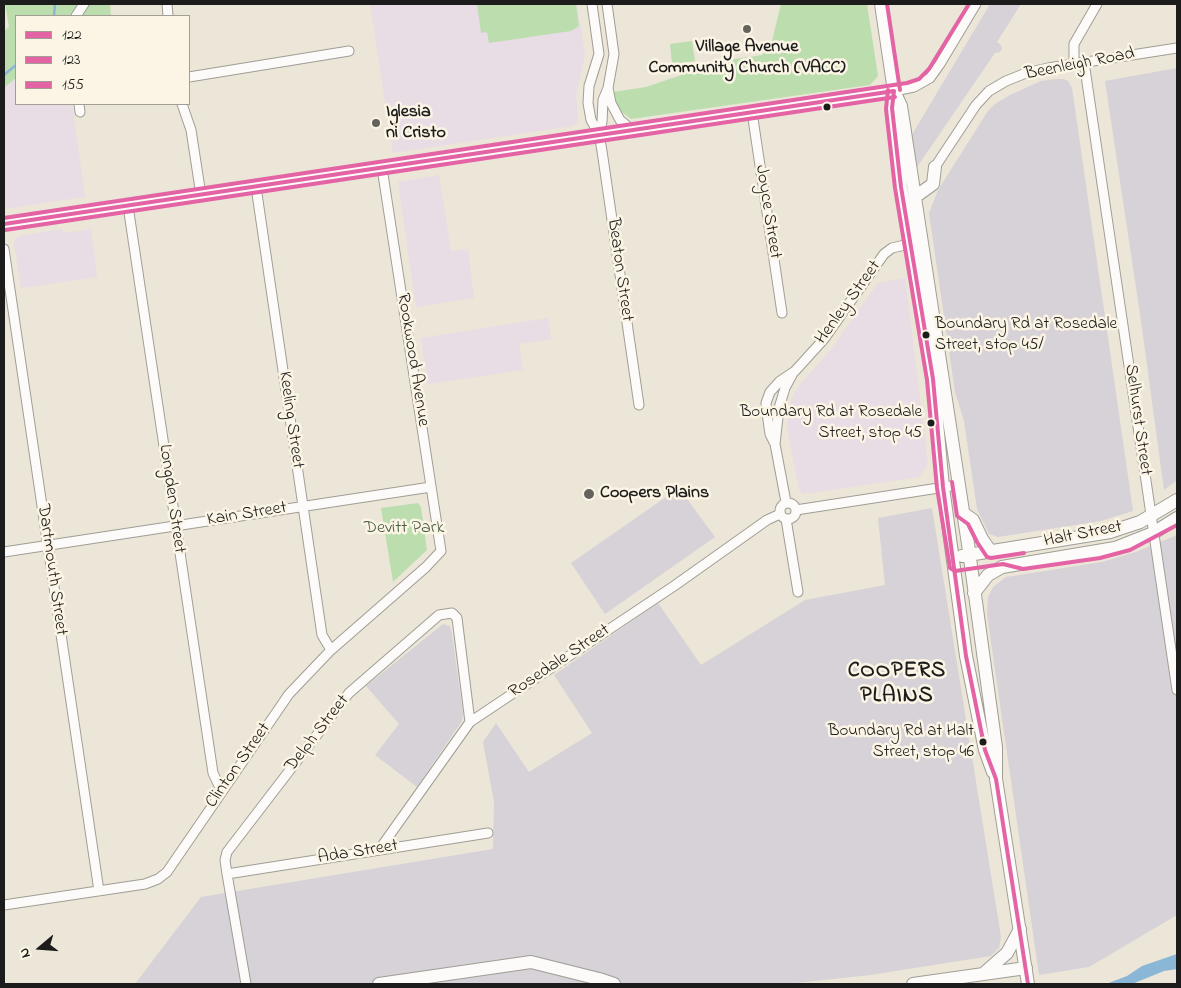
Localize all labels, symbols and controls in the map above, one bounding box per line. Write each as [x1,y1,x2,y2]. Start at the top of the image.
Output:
legend [15,15,190,105]
marker: Village Avenue Community Church (VACC) [741,23,753,35]
text: 122 [62,24,82,46]
place label: Village Avenue Community Church (VACC) [648,37,846,80]
street label: Beenleigh Road [1023,44,1137,86]
text: 123 [62,49,80,71]
text: 155 [62,74,84,96]
place label: Iglesia ni Cristo [386,102,446,144]
unlabelled marker [822,102,832,112]
marker: Iglesia ni Cristo [370,117,382,129]
street label: Joyce Street [749,164,785,260]
street label: Beaton Street [601,217,637,323]
street label: Henley Street [811,257,887,349]
street label: Rookwood Avenue [391,292,433,428]
place label: Boundary Rd at Rosedale Street, stop 45/ [935,315,1117,355]
marker: Boundary Rd at Rosedale Street, stop 45/ [921,330,931,340]
street label: Selhurst Street [1119,363,1155,477]
street label: Keeling Street [272,370,308,470]
place label: Boundary Rd at Rosedale Street, stop 45 [740,403,922,443]
marker: Boundary Rd at Rosedale Street, stop 45 [926,418,936,428]
street label: Longden Street [153,443,189,555]
place label: Coopers Plains [600,483,709,505]
marker: Coopers Plains [582,487,596,501]
street label: Kain Street [206,498,288,532]
street label: Dartmouth Street [31,503,71,637]
street label: Halt Street [1042,517,1124,553]
park label: Devitt Park [364,518,444,540]
street label: Rosedale Street [505,620,615,704]
district label: COOPERS PLAINS [847,659,947,710]
street label: Delph Street [281,691,355,777]
street label: Clinton Street [202,719,276,813]
place label: Boundary Rd at Halt Street, stop 46 [828,722,974,762]
marker: Boundary Rd at Halt Street, stop 46 [978,737,988,747]
street label: Ada Street [316,836,400,870]
north arrow [15,923,65,973]
text: N [14,945,37,961]

